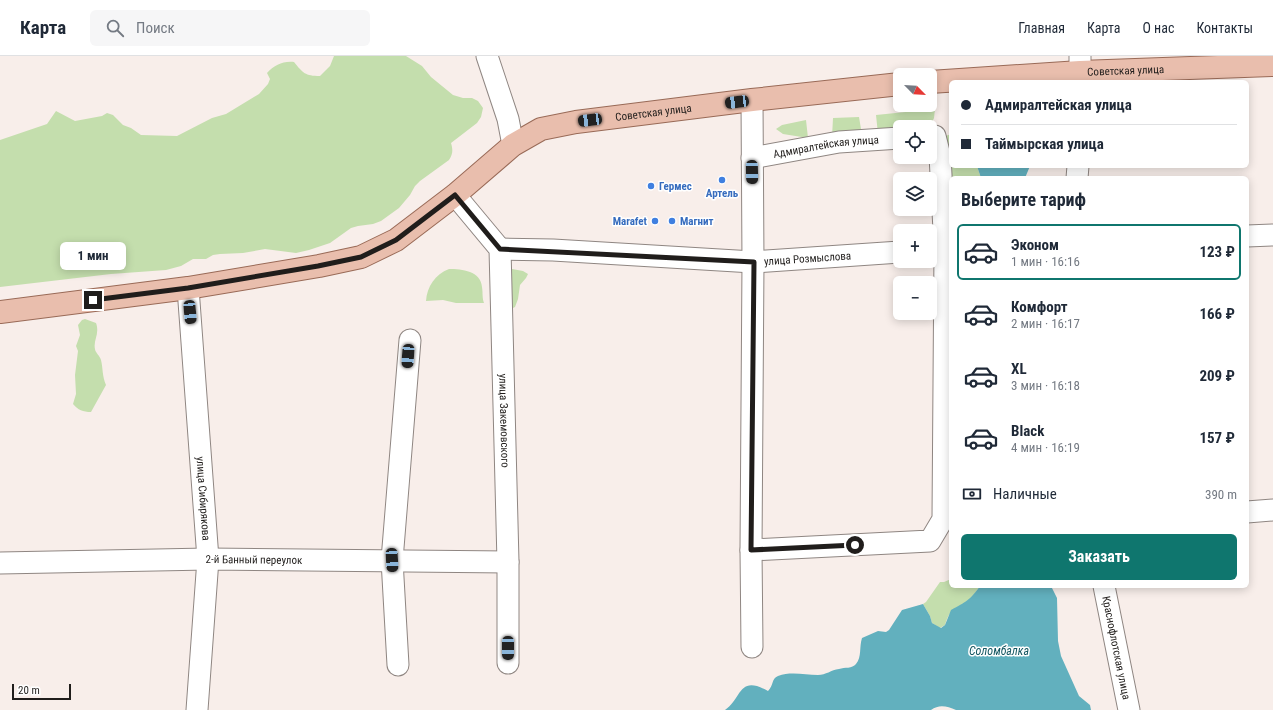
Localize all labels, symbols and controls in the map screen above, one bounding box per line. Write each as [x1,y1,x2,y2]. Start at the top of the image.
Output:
search box [90,10,370,46]
text: Карта [20,16,66,39]
icon: search [104,17,126,39]
text: Поиск [136,19,175,37]
text: Главная [1018,20,1065,36]
text: Карта [1087,20,1120,36]
text: О нас [1142,20,1174,36]
text: Контакты [1196,20,1253,36]
street label: Советская улица [1087,63,1164,79]
north arrow [893,68,937,112]
map controls [893,68,937,320]
car [724,95,750,109]
text: Адмиралтейская улица [985,96,1132,114]
street label: Советская улица [615,102,692,124]
car [577,113,603,127]
button: locate [893,120,937,164]
street label: Адмиралтейская улица [772,133,879,161]
text: Таймырская улица [985,135,1104,153]
car [746,160,758,184]
button: layers [893,172,937,216]
marker: Артель [717,175,727,185]
place label: Гермес [659,180,692,193]
marker: Гермес [646,181,656,191]
place label: Артель [706,187,739,200]
text: Выберите тариф [961,189,1086,210]
place label: Marafet [613,215,648,228]
place label: Магнит [680,215,714,228]
marker: Marafet [650,216,660,226]
marker: Магнит [667,216,677,226]
button: + [893,224,937,268]
icon: car [963,234,999,270]
text: Эконом [1011,236,1059,254]
callout: 1 мин [60,242,126,270]
text: 123 ₽ [1199,243,1235,261]
text: 1 мин [77,248,109,263]
street label: улица Розмыслова [764,249,852,268]
text: 1 мин · 16:16 [1011,254,1080,269]
button: − [893,276,937,320]
route end [84,291,102,309]
icon: car [963,296,999,332]
text: Комфорт [1011,298,1068,316]
car [183,300,197,324]
text: 166 ₽ [1199,305,1235,323]
text: 2 мин · 16:17 [1011,316,1080,331]
car [401,344,415,368]
icon: car [963,358,999,394]
text: XL [1011,360,1027,378]
text: 209 ₽ [1199,367,1235,385]
street label: улица Закемовского [496,373,512,468]
text: 3 мин · 16:18 [1011,378,1080,393]
icon: car [963,420,999,456]
text: Black [1011,422,1044,440]
text: 157 ₽ [1199,429,1235,447]
text: 4 мин · 16:19 [1011,440,1080,455]
street label: улица Сибирякова [193,456,213,541]
icon: cash [961,483,983,505]
text: Наличные [993,485,1057,503]
text: 390 m [1205,487,1237,502]
button: Заказать [961,534,1237,580]
route start [846,536,864,554]
car [385,548,399,572]
street label: 2-й Банный переулок [206,553,303,567]
street label: Краснофлотская улица [1099,595,1133,701]
car [502,636,514,660]
water label: Соломбалка [969,644,1029,658]
scale bar [12,682,71,701]
text: 20 m [18,684,40,697]

